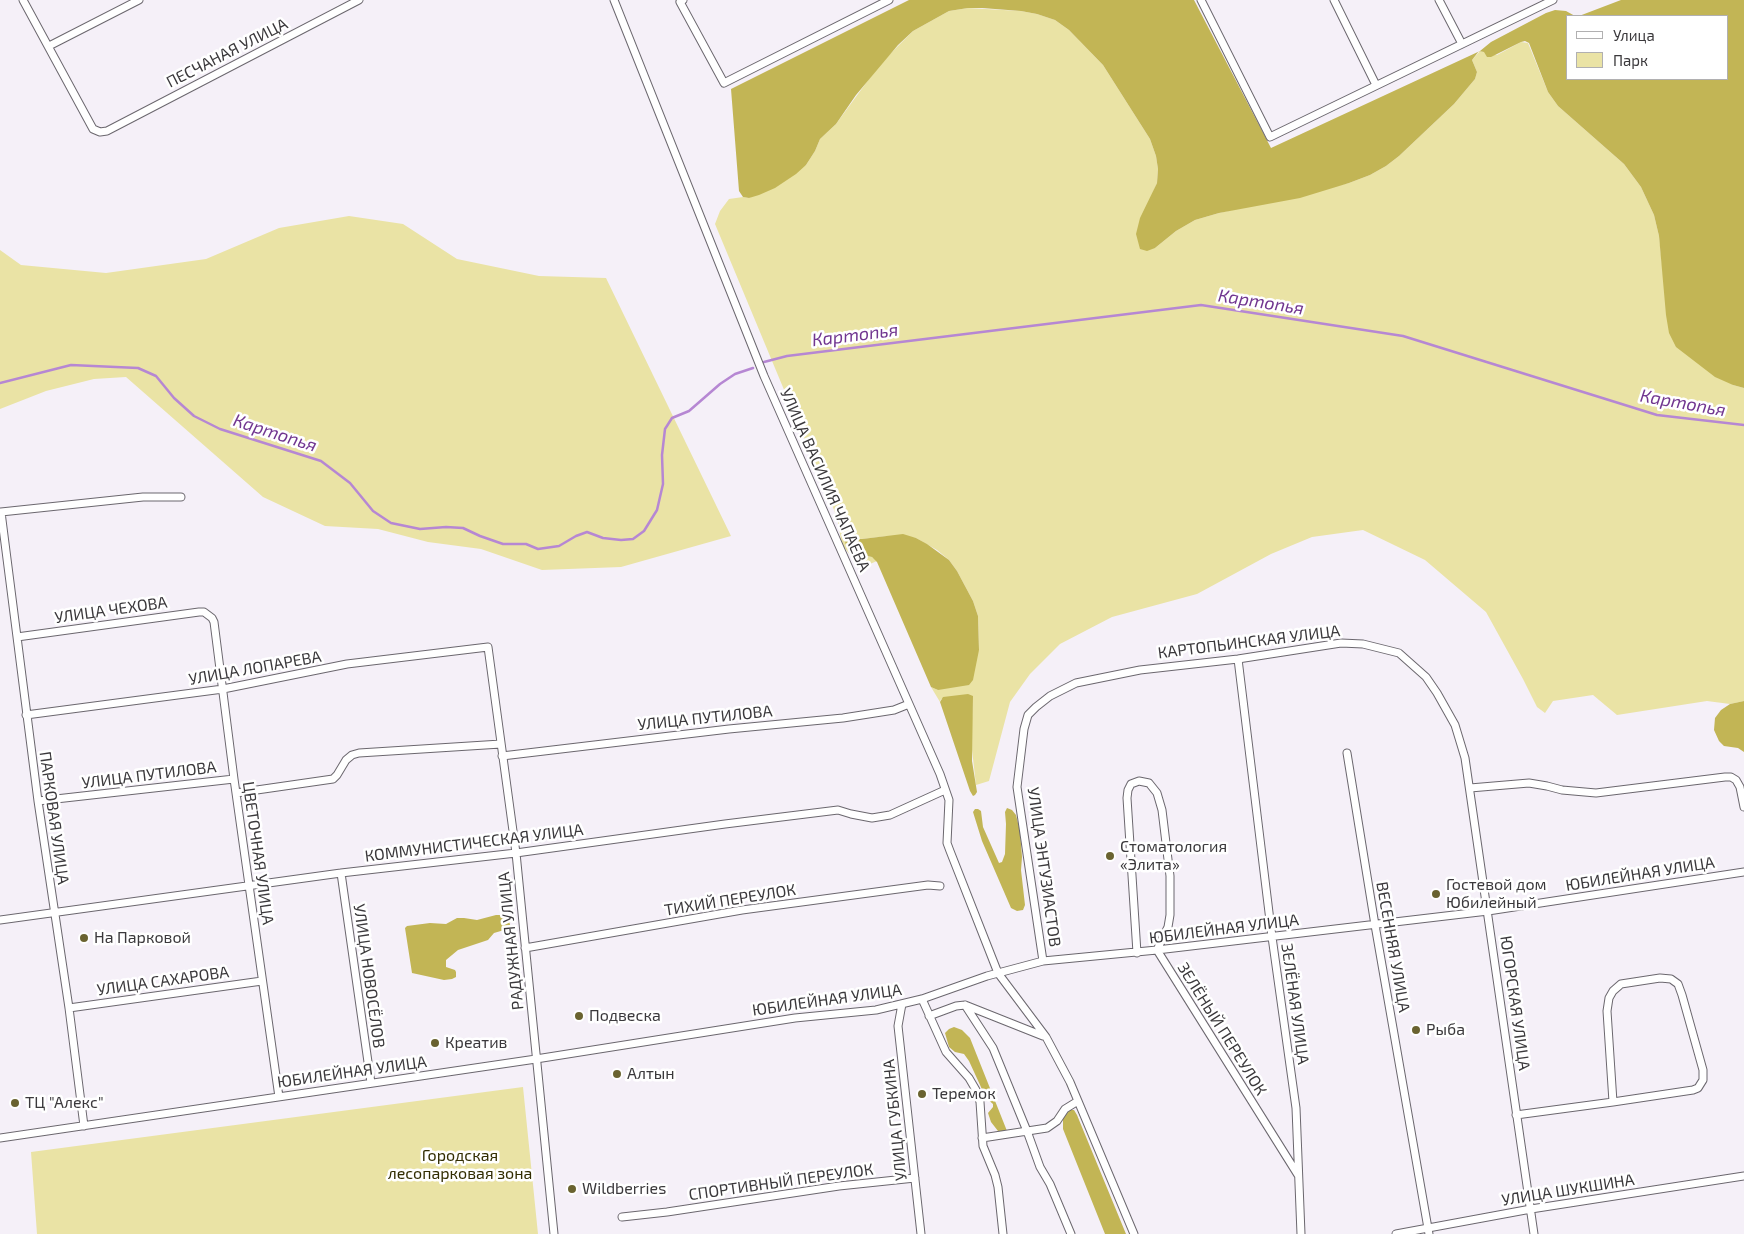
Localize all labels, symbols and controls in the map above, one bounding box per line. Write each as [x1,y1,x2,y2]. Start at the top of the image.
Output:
street label: ПЕСЧАНАЯ УЛИЦА [163,14,291,92]
legend [1566,15,1729,80]
text: Улица [1613,26,1655,44]
text: Парк [1613,51,1648,69]
water label: Картопья [1217,285,1305,319]
water label: Картопья [811,319,899,351]
street label: УЛИЦА ВАСИЛИЯ ЧАПАЕВА [776,385,874,575]
water label: Картопья [1638,385,1728,421]
water label: Картопья [230,409,320,457]
street label: УЛИЦА ЧЕХОВА [54,593,168,627]
street label: КАРТОПЬИНСКАЯ УЛИЦА [1157,621,1341,663]
street label: УЛИЦА ЛОПАРЕВА [187,647,323,689]
street label: УЛИЦА ПУТИЛОВА [637,701,773,735]
street label: ПАРКОВАЯ УЛИЦА [35,750,73,886]
street label: УЛИЦА ПУТИЛОВА [81,757,217,793]
street label: ЦВЕТОЧНАЯ УЛИЦА [238,780,278,926]
street label: УЛИЦА ЭНТУЗИАСТОВ [1023,786,1065,948]
street label: КОММУНИСТИЧЕСКАЯ УЛИЦА [364,820,584,866]
place label: Стоматология «Элита» [1120,837,1227,875]
marker: Стоматология «Элита» [1104,850,1116,862]
street label: ЮБИЛЕЙНАЯ УЛИЦА [1564,853,1716,895]
street label: РАДУЖНАЯ УЛИЦА [494,871,528,1011]
place label: Гостевой дом Юбилейный [1446,875,1547,913]
street label: ТИХИЙ ПЕРЕУЛОК [663,880,797,920]
street label: ВЕСЕННЯЯ УЛИЦА [1372,880,1414,1014]
marker: Гостевой дом Юбилейный [1430,888,1442,900]
street label: УЛИЦА НОВОСЁЛОВ [349,903,389,1049]
street label: ЮБИЛЕЙНАЯ УЛИЦА [1148,910,1300,948]
place label: На Парковой [94,928,191,948]
marker: На Парковой [78,932,90,944]
street label: ЮГОРСКАЯ УЛИЦА [1496,934,1534,1072]
street label: ЗЕЛЁНАЯ УЛИЦА [1277,942,1313,1066]
street label: ЗЕЛЁНЫЙ ПЕРЕУЛОК [1173,959,1271,1099]
street label: УЛИЦА САХАРОВА [96,962,230,1000]
street label: ЮБИЛЕЙНАЯ УЛИЦА [751,980,903,1020]
place label: Подвеска [589,1006,661,1026]
marker: Подвеска [573,1010,585,1022]
place label: Рыба [1426,1020,1465,1040]
marker: Рыба [1410,1024,1422,1036]
place label: Креатив [445,1033,507,1053]
marker: Креатив [429,1037,441,1049]
street label: ЮБИЛЕЙНАЯ УЛИЦА [276,1052,428,1092]
street label: УЛИЦА ГУБКИНА [879,1058,911,1182]
place label: Алтын [627,1064,675,1084]
marker: Алтын [611,1068,623,1080]
place label: Теремок [932,1084,996,1104]
marker: Теремок [916,1088,928,1100]
place label: ТЦ "Алекс" [25,1093,104,1113]
marker: ТЦ "Алекс" [9,1097,21,1109]
park label: Городская лесопарковая зона [388,1146,532,1184]
street label: СПОРТИВНЫЙ ПЕРЕУЛОК [687,1160,875,1204]
street label: УЛИЦА ШУКШИНА [1500,1170,1636,1210]
place label: Wildberries [582,1179,666,1199]
marker: Wildberries [566,1183,578,1195]

